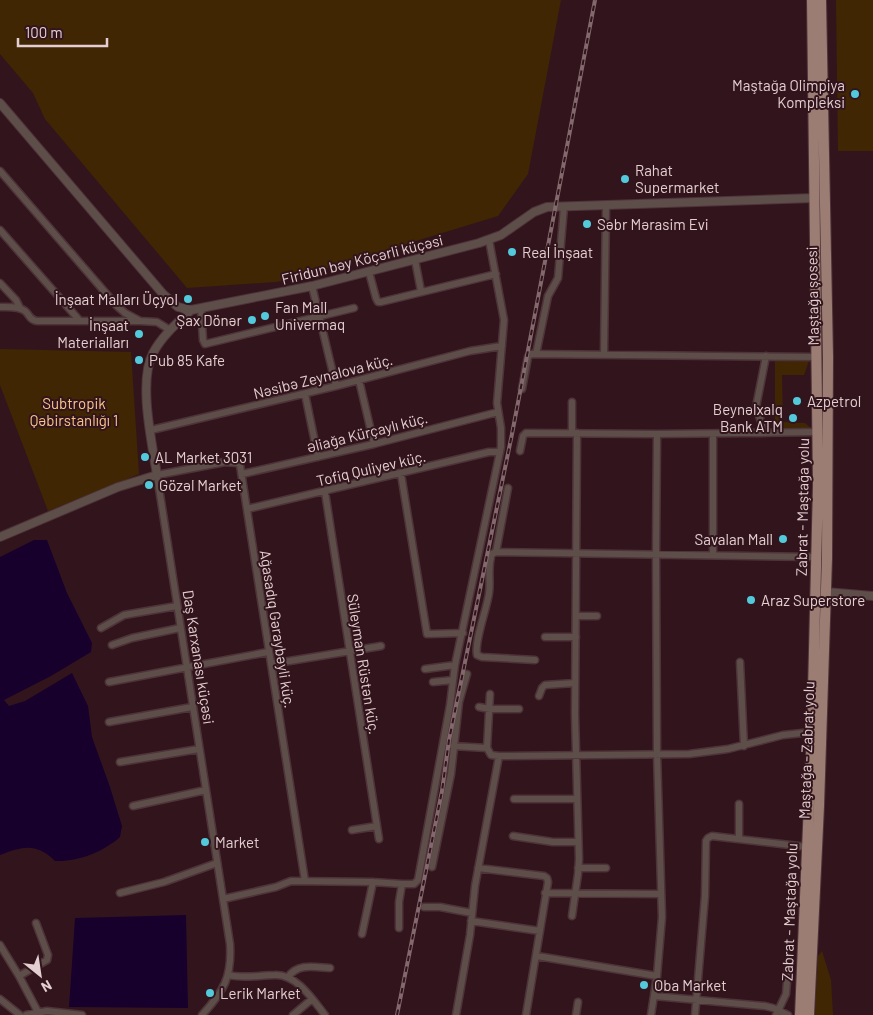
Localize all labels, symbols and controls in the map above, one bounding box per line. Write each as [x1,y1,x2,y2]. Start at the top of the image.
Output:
scale bar [18,15,106,47]
text: 100 m [25,23,63,41]
place label: Maştağa Olimpiya Kompleksi [732,76,845,111]
marker: Maştağa Olimpiya Kompleksi [849,88,861,100]
place label: Rahat Supermarket [635,161,720,196]
marker: Rahat Supermarket [619,173,631,185]
place label: Səbr Mərasim Evi [597,215,709,233]
marker: Səbr Mərasim Evi [581,218,593,230]
street label: Firidun bəy Köçərli küçəsi [279,230,445,288]
place label: Real İnşaat [522,243,593,261]
marker: Real İnşaat [506,246,518,258]
street label: Maştağa şosesi [802,246,822,346]
place label: İnşaat Malları Üçyol [55,290,178,308]
marker: İnşaat Malları Üçyol [182,293,194,305]
place label: Fan Mall Univermaq [275,298,345,333]
marker: Fan Mall Univermaq [259,310,271,322]
place label: Şax Dönər [177,311,243,329]
marker: Şax Dönər [246,314,258,326]
place label: İnşaat Materialları [57,316,129,351]
marker: İnşaat Materialları [133,328,145,340]
street label: Nəsibə Zeynalova küç. [251,350,395,402]
place label: Pub 85 Kafe [149,351,225,369]
marker: Pub 85 Kafe [133,354,145,366]
place label: Azpetrol [807,392,861,410]
park label: Subtropik Qəbirstanlığı 1 [30,394,118,429]
marker: Azpetrol [791,395,803,407]
place label: Beynəlxalq Bank ATM [713,400,783,435]
street label: Əliağa Kürçaylı küç. [305,408,429,456]
marker: Beynəlxalq Bank ATM [787,412,799,424]
street label: Zabrat - Maştağa yolu [792,438,812,576]
street label: Tofiq Quliyev küç. [314,447,428,489]
place label: AL Market 3031 [155,448,252,466]
marker: AL Market 3031 [139,451,151,463]
place label: Gözəl Market [159,476,242,494]
marker: Gözəl Market [143,479,155,491]
place label: Savalan Mall [695,530,773,548]
marker: Savalan Mall [777,533,789,545]
street label: Ağasadıq Gəraybəyli küç. [257,549,299,709]
street label: Daş Karxanası küçəsi [179,589,219,725]
place label: Araz Superstore [761,591,865,609]
street label: Süleyman Rüstən küç. [344,592,384,736]
marker: Araz Superstore [745,594,757,606]
street label: Maştağa - Zabrat yolu [795,681,817,819]
place label: Market [215,833,259,851]
marker: Market [199,836,211,848]
street label: Zabrat - Maştağa yolu [778,843,800,981]
north arrow [15,950,65,1000]
place label: Oba Market [654,976,727,994]
text: N [38,977,55,996]
marker: Oba Market [638,979,650,991]
place label: Lerik Market [220,984,301,1002]
marker: Lerik Market [204,987,216,999]

